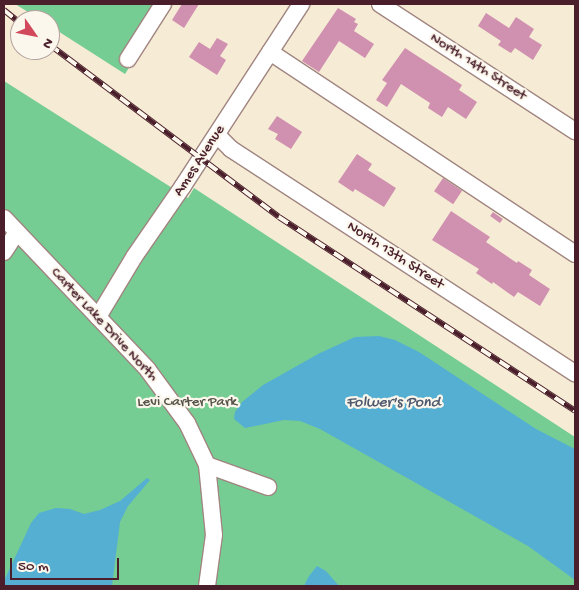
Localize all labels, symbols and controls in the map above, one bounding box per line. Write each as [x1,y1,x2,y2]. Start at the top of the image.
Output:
north arrow [10,10,60,60]
street label: North 14th Street [426,29,530,105]
text: N [38,34,57,51]
street label: Ames Avenue [170,122,230,200]
street label: North 13th Street [343,218,447,294]
street label: Carter Lake Drive North [46,264,162,386]
park label: Levi Carter Park [137,394,237,412]
water label: Folwer's Pond [346,394,440,414]
scale bar [12,548,121,580]
text: 50 m [18,558,49,576]

